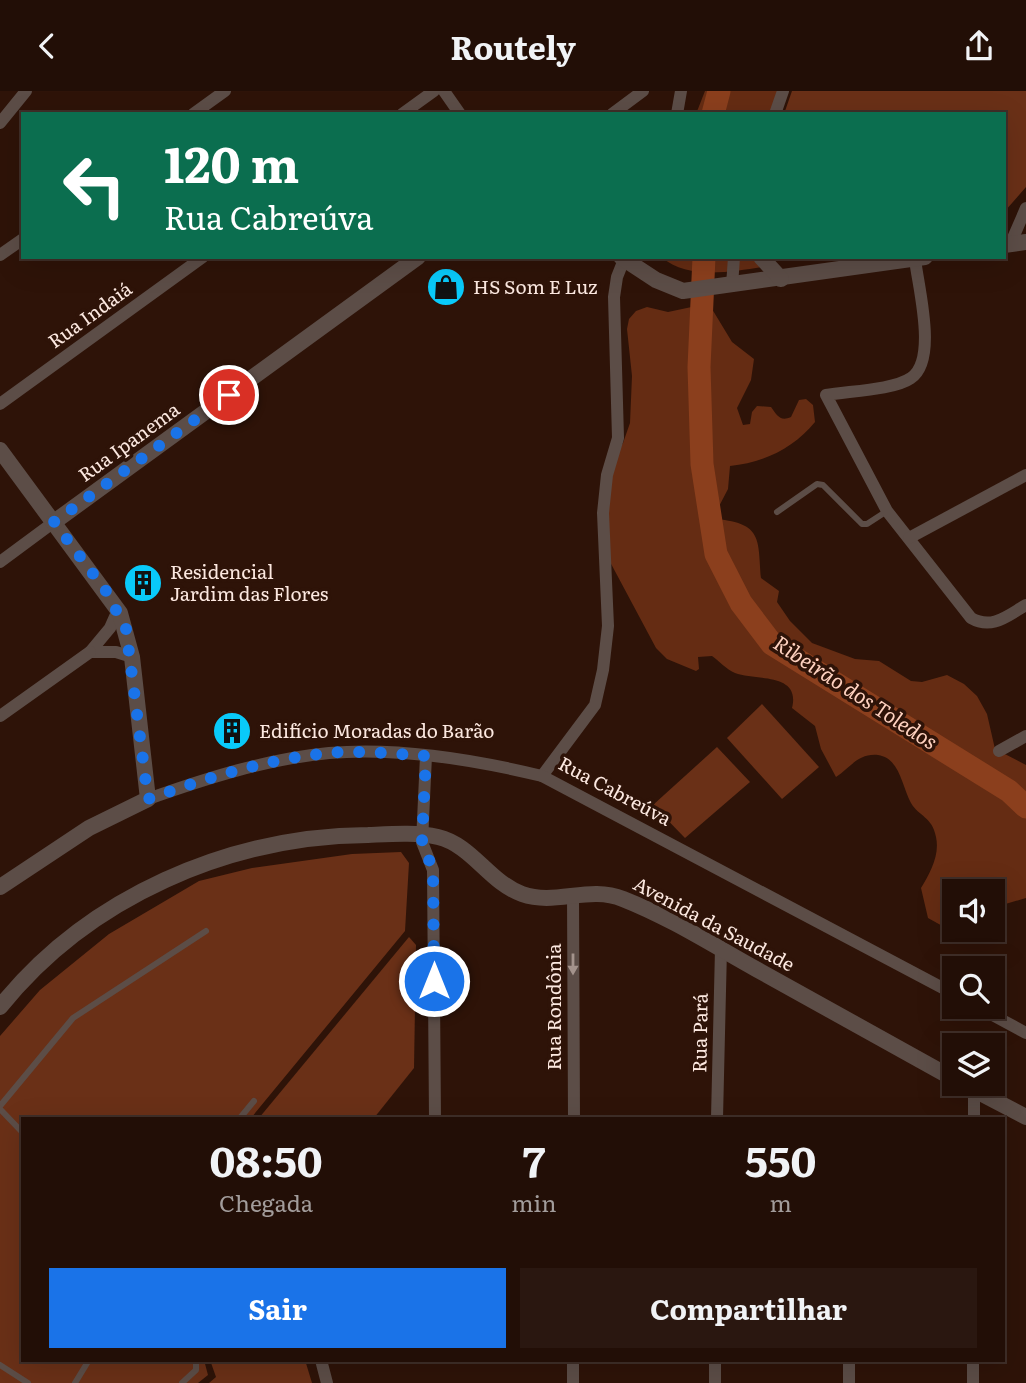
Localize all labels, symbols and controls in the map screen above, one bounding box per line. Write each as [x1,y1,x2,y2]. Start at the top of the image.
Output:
text: Routely [450,22,576,70]
icon: back [28,27,66,65]
icon: share [960,27,998,65]
text: 120 m [164,125,299,198]
icon: left [49,140,140,231]
text: Rua Cabreúva [164,192,373,240]
shop icon: HS Som E Luz [425,266,467,308]
place label: HS Som E Luz [473,272,598,300]
street label: Rua Indaiá [42,274,138,354]
pin [199,365,259,425]
icon: arrive [210,376,248,414]
street label: Rua Ipanema [72,394,186,488]
place label: Residencial Jardim das Flores [170,557,329,607]
building icon: Residencial Jardim das Flores [122,562,164,604]
water label: Ribeirão dos Toledos [768,626,945,756]
building icon: Edifício Moradas do Barão [211,710,253,752]
place label: Edifício Moradas do Barão [259,716,494,744]
street label: Rua Cabreúva [554,749,678,832]
street label: Avenida da Saudade [629,869,800,978]
map controls [942,879,1005,1096]
button: sound [942,879,1005,942]
street label: Rua Rondônia [539,943,567,1071]
position arrow [397,944,471,1018]
one-way arrow [567,953,579,975]
button: search [942,956,1005,1019]
street label: Rua Pará [684,992,714,1073]
button: layers [942,1033,1005,1096]
text: 08:50 [210,1128,323,1190]
text: 7 [522,1128,545,1190]
text: 550 [745,1128,816,1190]
text: Chegada [219,1185,313,1219]
text: min [511,1185,556,1219]
text: m [770,1185,792,1219]
button: Sair [49,1268,506,1348]
button: Compartilhar [520,1268,977,1348]

